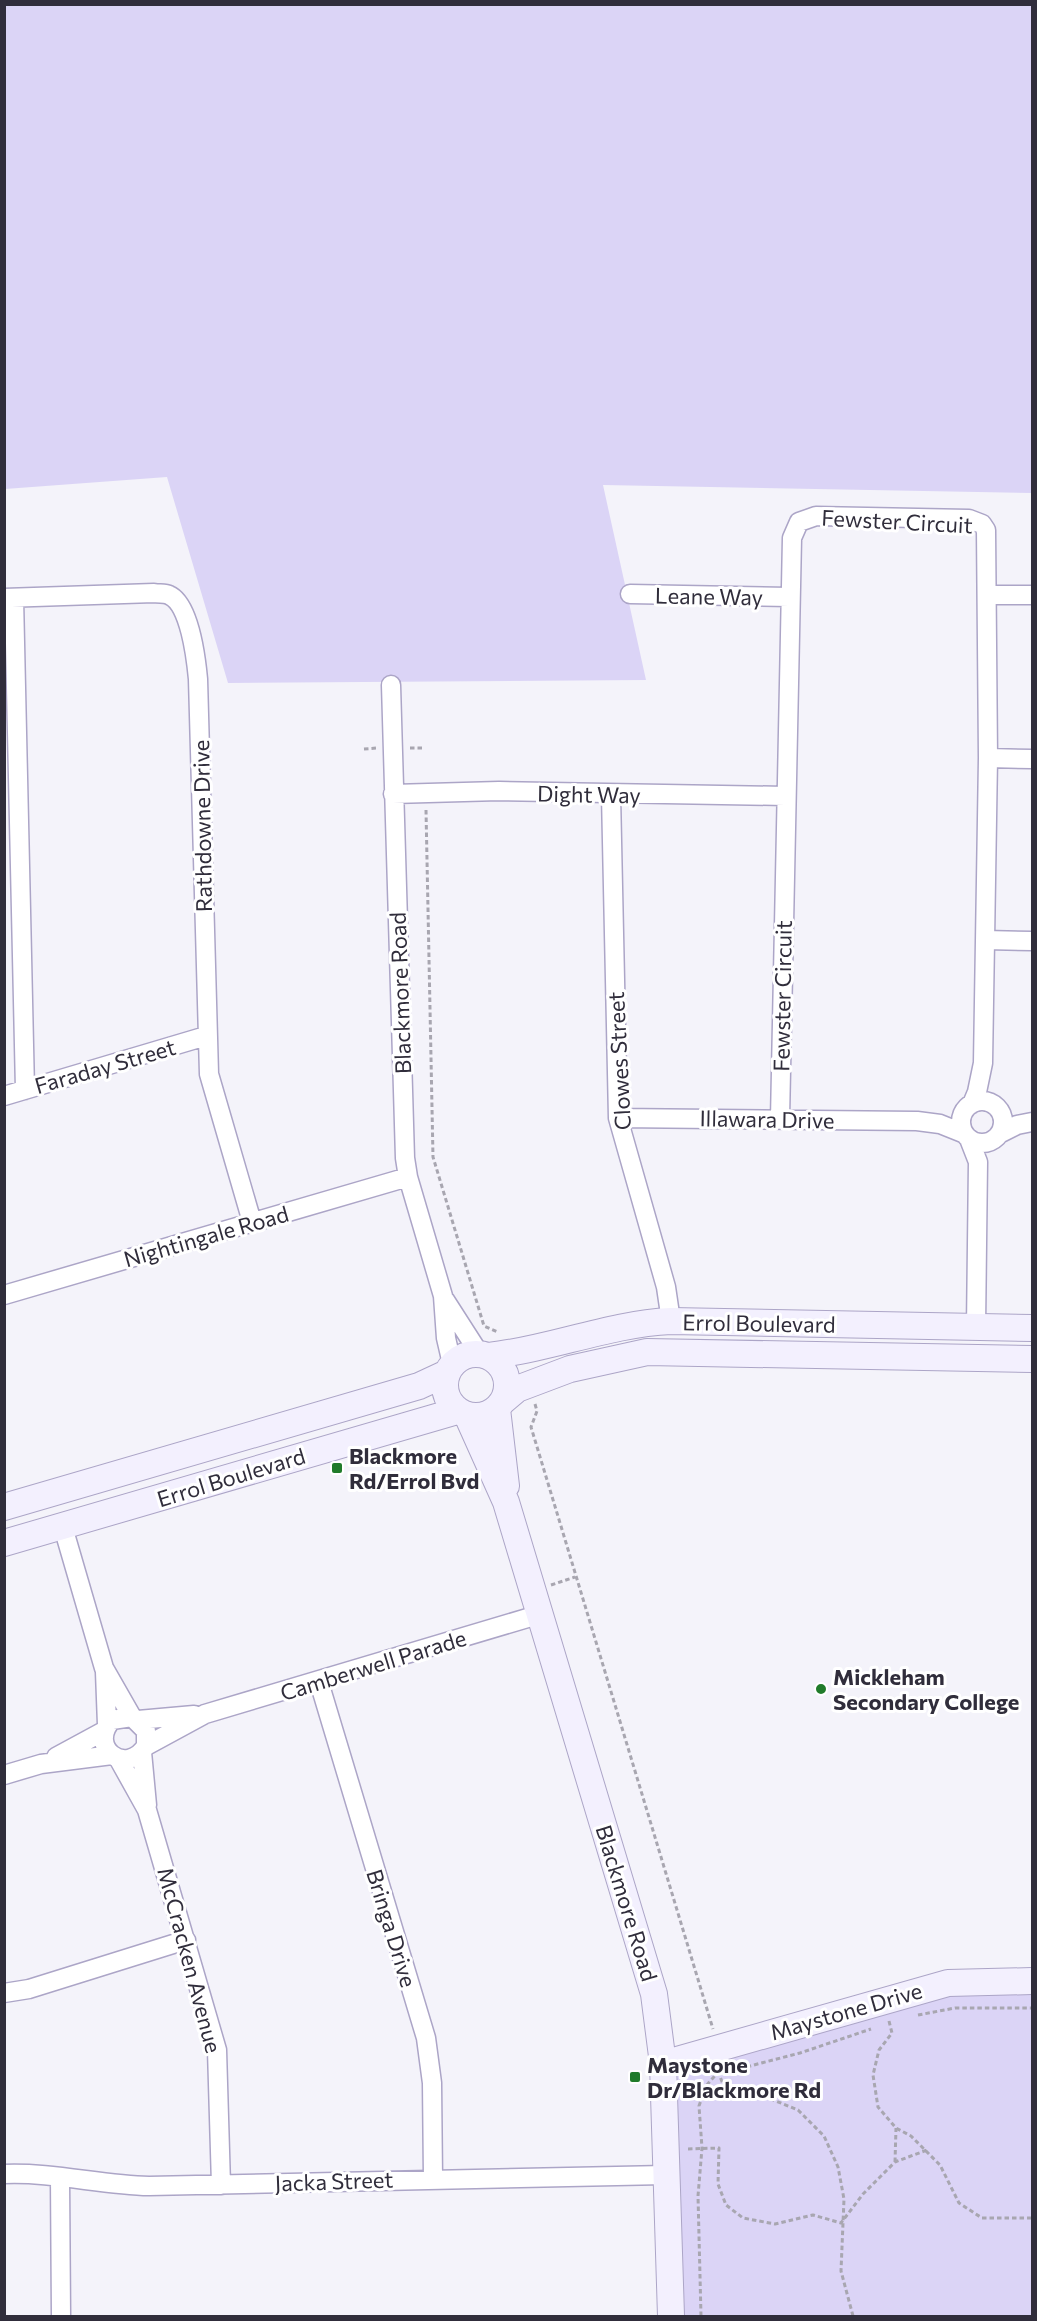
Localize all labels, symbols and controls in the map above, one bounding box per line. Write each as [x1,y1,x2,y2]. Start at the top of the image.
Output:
street label: Fewster Circuit [821,504,973,538]
street label: Leane Way [655,582,763,610]
street label: Rathdowne Drive [187,740,217,912]
street label: Dight Way [537,780,641,808]
street label: Blackmore Road [384,912,416,1074]
street label: Fewster Circuit [767,920,797,1072]
street label: Clowes Street [602,991,636,1131]
street label: Faraday Street [31,1033,179,1099]
street label: Illawara Drive [699,1104,835,1134]
street label: Nightingale Road [121,1200,291,1272]
street label: Errol Boulevard [682,1308,836,1338]
street label: Errol Boulevard [154,1442,308,1512]
place label: Blackmore Rd/Errol Bvd [349,1442,479,1494]
marker: Blackmore Rd/Errol Bvd [330,1461,344,1475]
street label: Camberwell Parade [277,1624,469,1706]
place label: Mickleham Secondary College [833,1663,1019,1715]
marker: Mickleham Secondary College [814,1682,828,1696]
street label: Blackmore Road [590,1822,664,1984]
street label: McCracken Avenue [152,1864,228,2056]
street label: Bringa Drive [361,1866,423,1990]
street label: Maystone Drive [767,1976,925,2046]
place label: Maystone Dr/Blackmore Rd [647,2051,821,2103]
marker: Maystone Dr/Blackmore Rd [628,2070,642,2084]
street label: Jacka Street [274,2165,394,2197]

